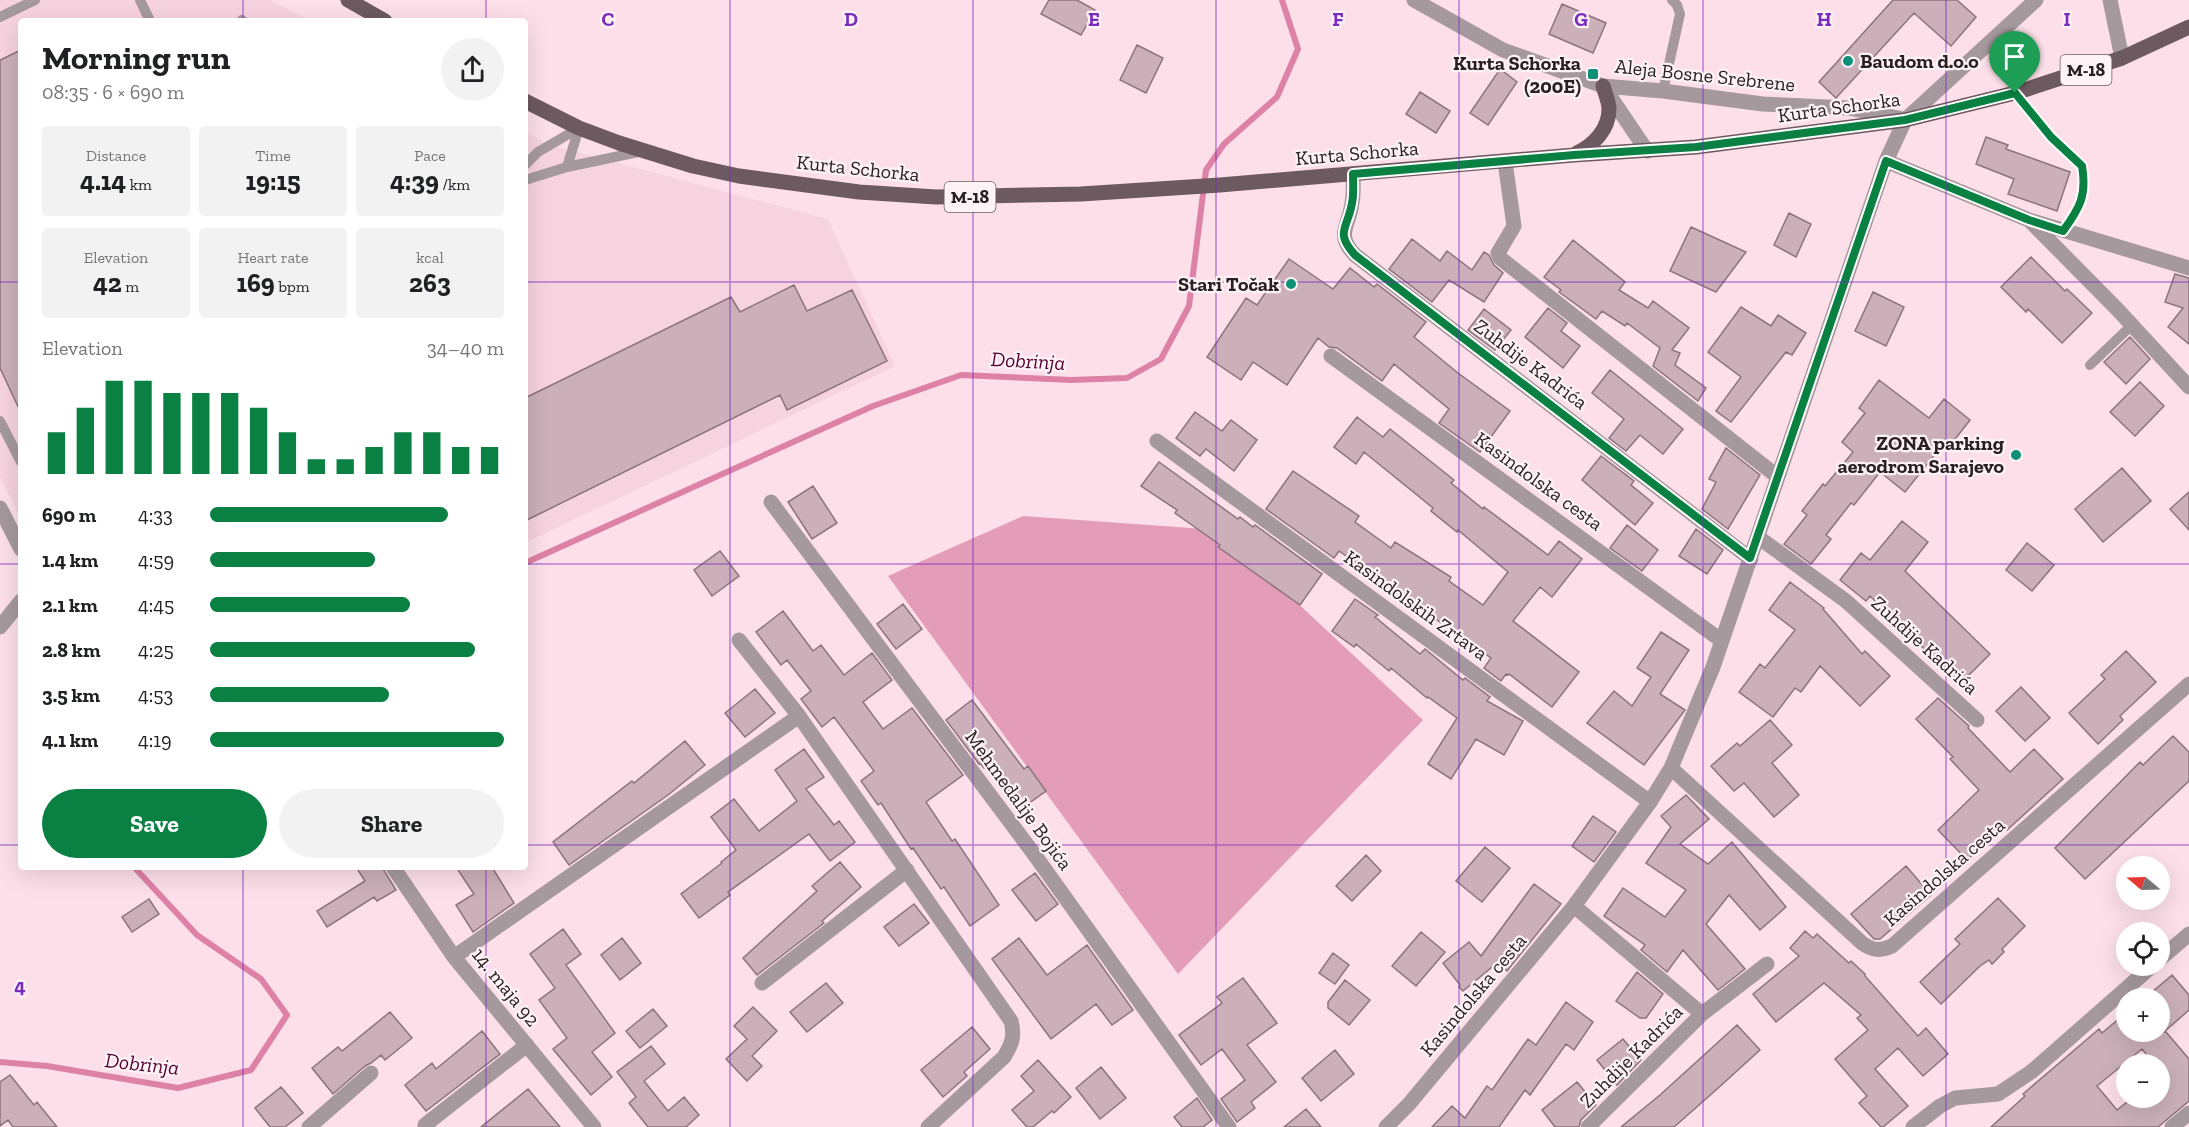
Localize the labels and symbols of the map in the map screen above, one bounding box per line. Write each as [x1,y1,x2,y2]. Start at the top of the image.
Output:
text: C [602,7,615,31]
text: D [844,7,858,31]
text: E [1088,7,1100,31]
text: F [1332,7,1344,31]
text: G [1574,7,1588,31]
text: H [1816,7,1832,31]
text: I [2063,7,2071,31]
pin [1989,31,2040,93]
place label: Baudom d.o.o [1860,49,1979,73]
place label: Kurta Schorka (200E) [1453,51,1581,98]
street label: Aleja Bosne Srebrene [1614,54,1796,96]
marker: Baudom d.o.o [1841,54,1855,68]
road number: M-18 [2060,55,2112,85]
marker: Kurta Schorka (200E) [1586,67,1600,81]
street label: Kurta Schorka [1776,86,1902,127]
street label: Kurta Schorka [1294,136,1420,170]
street label: Kurta Schorka [795,150,921,186]
road number: M-18 [944,182,996,212]
place label: Stari Točak [1178,272,1279,296]
marker: Stari Točak [1284,277,1298,291]
street label: Zuhdije Kadrića [1470,314,1593,415]
water label: Dobrinja [990,346,1066,375]
street label: Kasindolska cesta [1470,426,1608,536]
place label: ZONA parking aerodrom Sarajevo [1838,431,2005,478]
marker: ZONA parking aerodrom Sarajevo [2009,448,2023,462]
street label: Kasindolskih Zrtava [1340,545,1493,665]
street label: Zuhdije Kadrića [1867,591,1984,700]
street label: Mehmedalije Bojića [960,725,1078,875]
street label: Kasindolska cesta [1878,813,2010,931]
north arrow [2116,856,2170,910]
street label: Kasindolska cesta [1415,929,1531,1061]
street label: 14. maja 92 [467,943,545,1031]
text: 4 [14,974,26,998]
street label: Zuhdije Kadrića [1575,999,1688,1112]
water label: Dobrinja [104,1047,180,1080]

